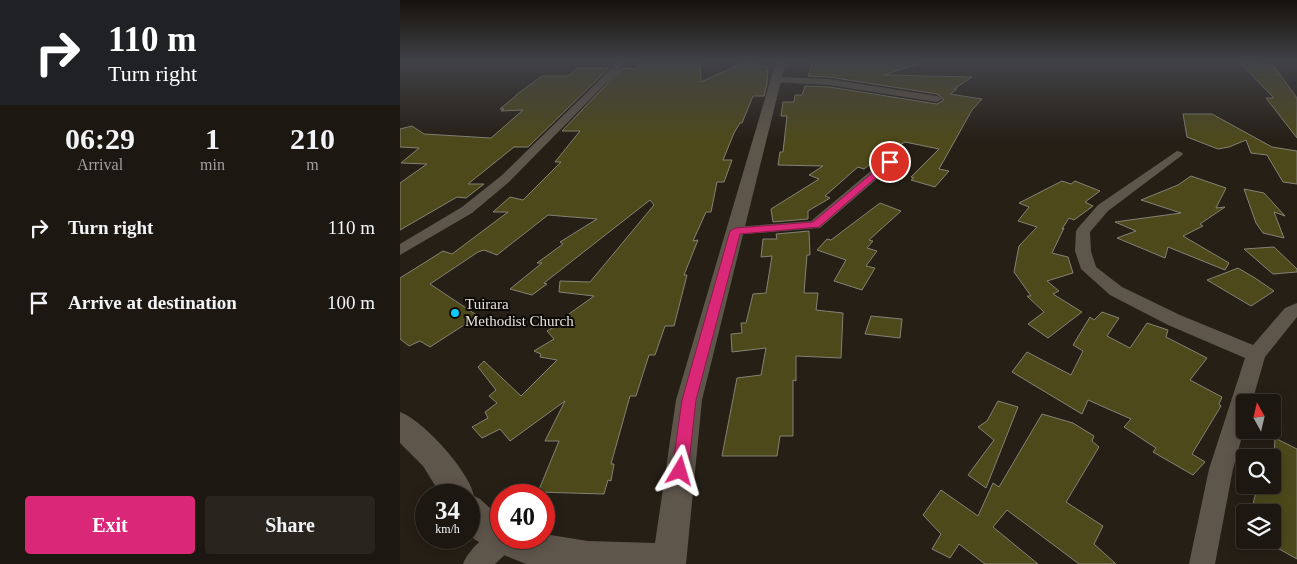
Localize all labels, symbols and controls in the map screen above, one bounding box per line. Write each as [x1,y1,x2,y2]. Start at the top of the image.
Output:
icon: right [25,20,90,85]
text: 110 m [108,20,196,59]
text: Turn right [108,61,197,86]
text: 06:29 [65,122,135,155]
text: 1 [205,122,220,155]
text: 210 [290,122,335,155]
pin [869,141,911,183]
icon: arrive [876,148,904,176]
text: Arrival [77,156,123,173]
text: min [200,156,225,173]
text: m [306,156,319,173]
icon: right [25,214,53,242]
text: Turn right [68,217,153,238]
text: 110 m [328,217,375,238]
icon: arrive [25,289,53,317]
text: Arrive at destination [68,292,237,313]
text: 100 m [327,292,375,313]
place label: Tuirara Methodist Church [465,296,574,329]
marker: Tuirara Methodist Church [449,307,461,319]
north arrow [1236,394,1281,439]
map controls [1236,394,1281,549]
position arrow [653,444,705,496]
button: search [1236,449,1281,494]
speed limit sign: 40 [490,484,555,549]
button: Exit [25,496,195,554]
button: Share [205,496,375,554]
text: 34 [435,497,460,524]
button: layers [1236,504,1281,549]
text: km/h [435,522,460,536]

